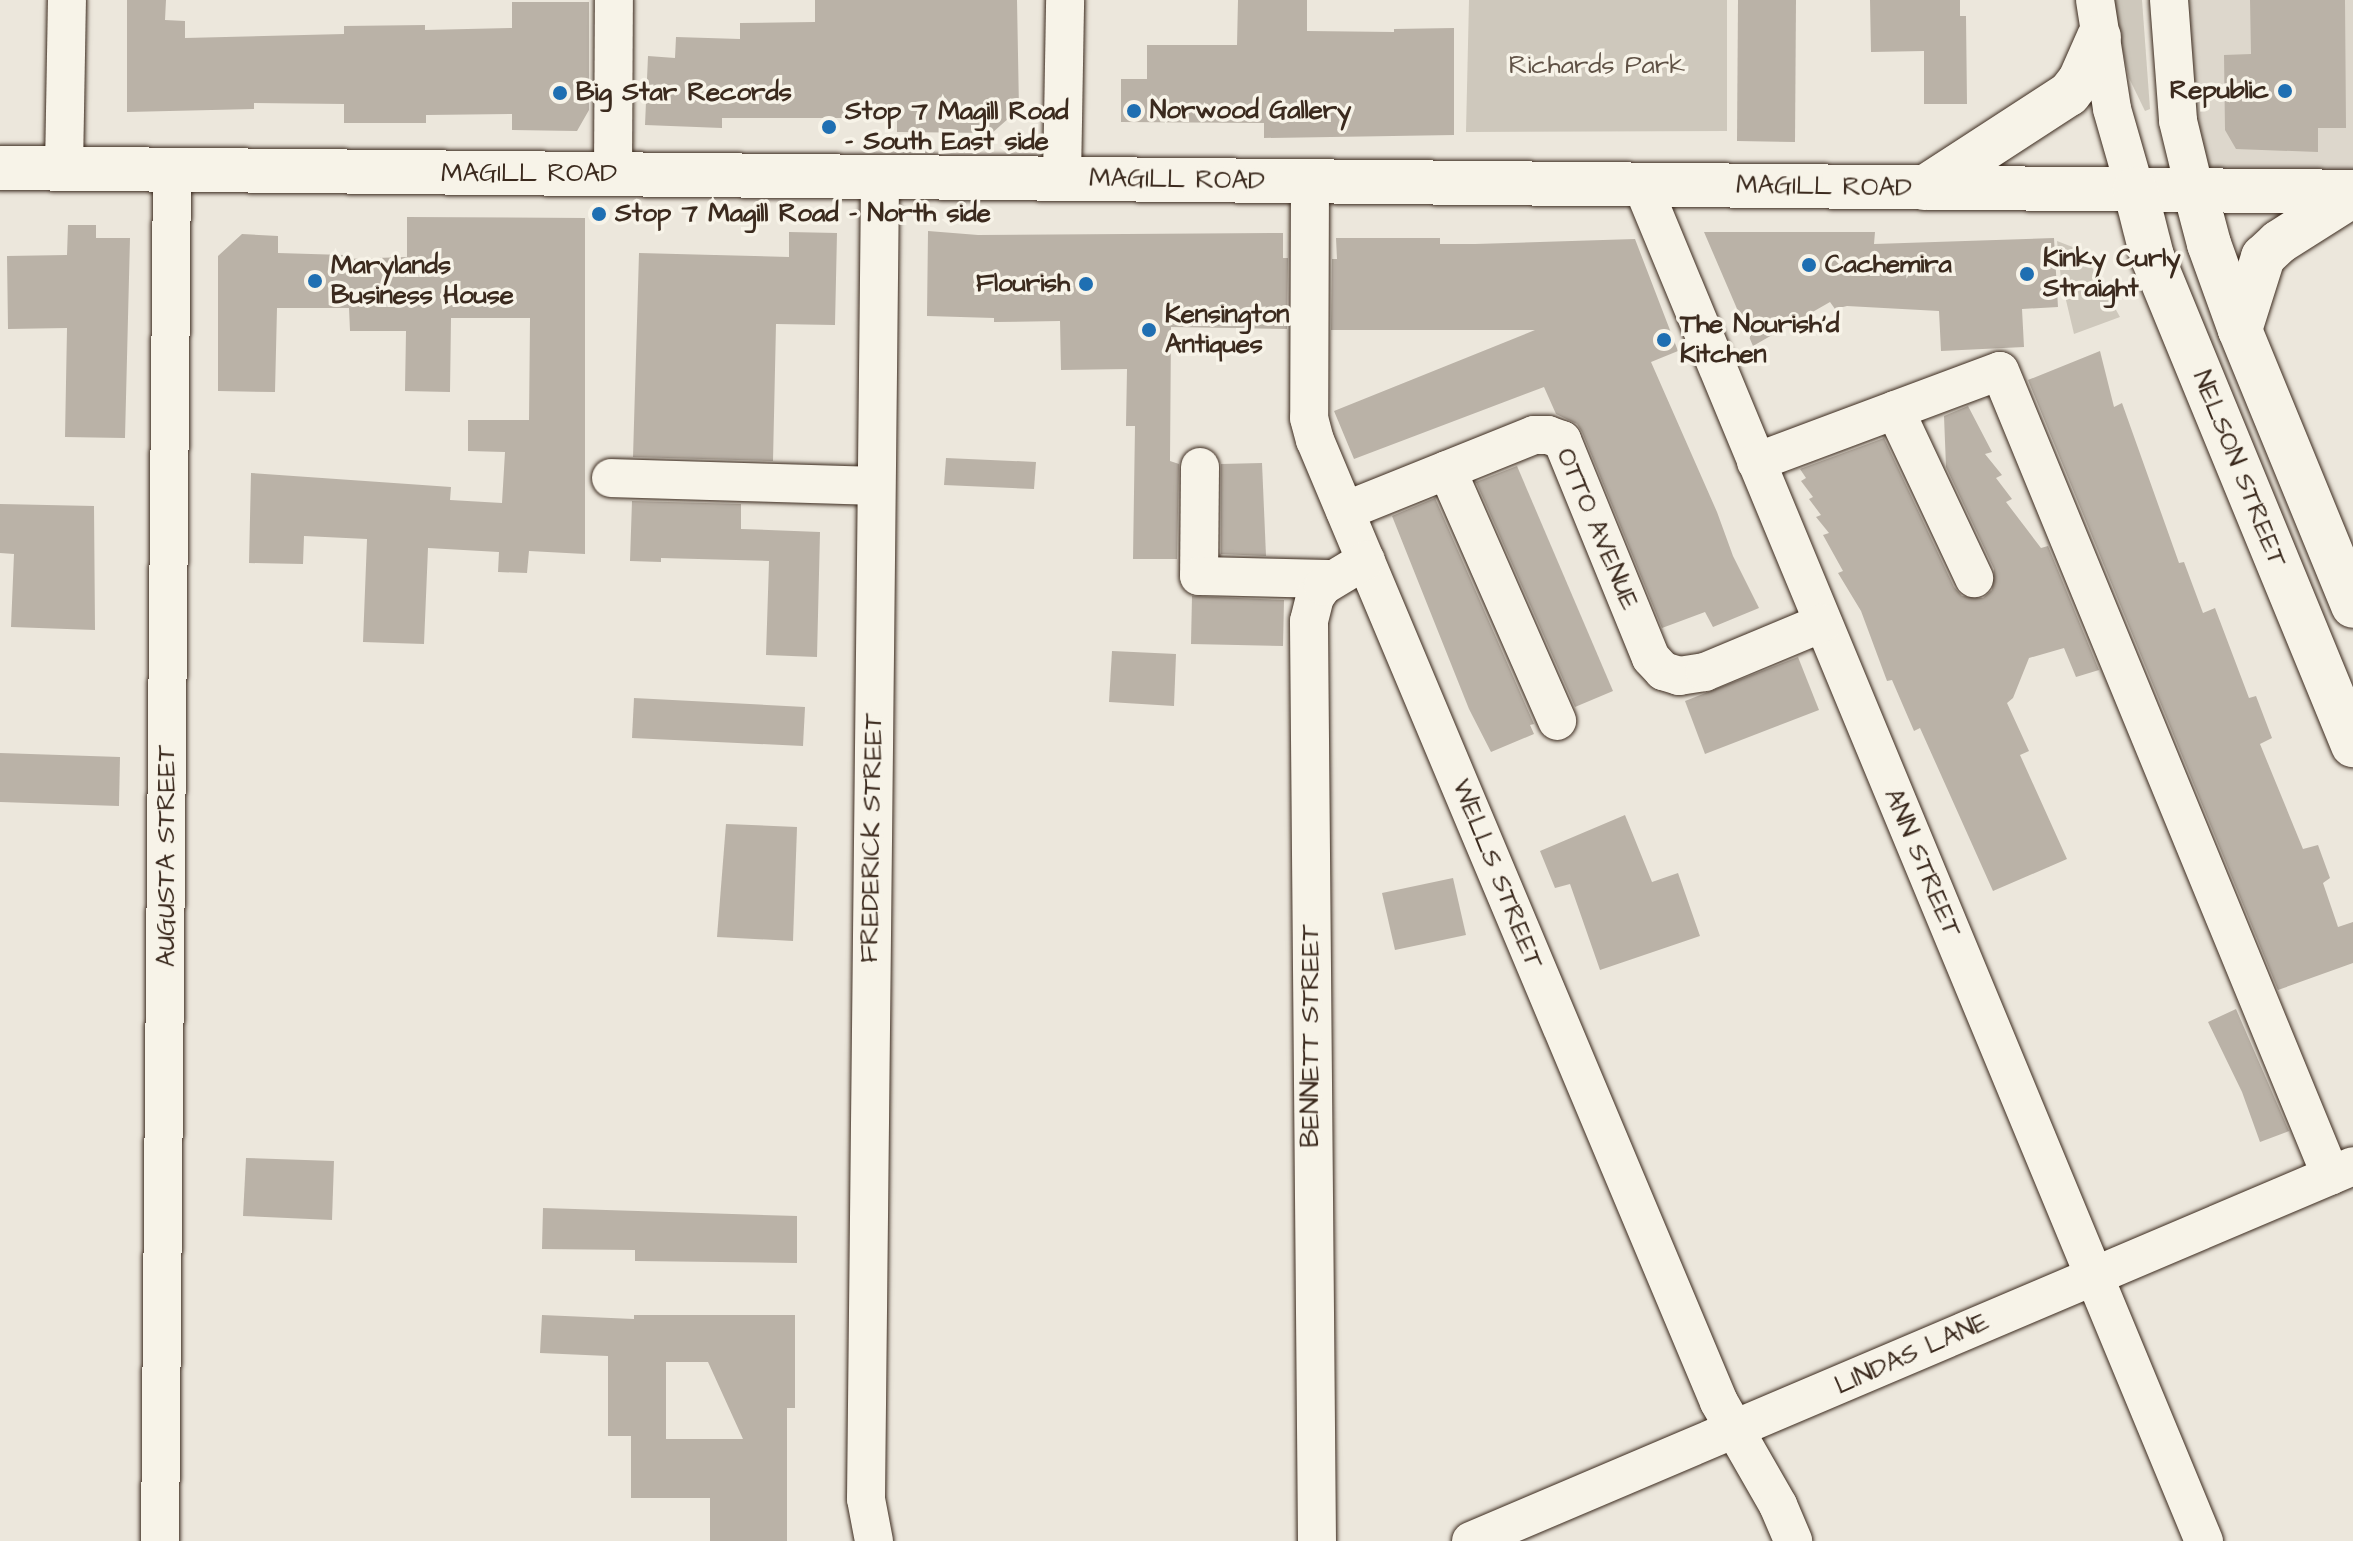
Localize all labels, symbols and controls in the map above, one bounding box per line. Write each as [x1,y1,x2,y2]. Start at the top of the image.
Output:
park label: Richards Park [1509,50,1685,82]
place label: Republic [2170,75,2269,107]
place label: Big Star Records [576,77,792,109]
marker: Republic [2276,82,2294,100]
marker: Big Star Records [551,84,569,102]
place label: Norwood Gallery [1150,95,1351,127]
place label: Stop 7 Magill Road - South East side [845,96,1069,158]
marker: Norwood Gallery [1125,102,1143,120]
marker: Stop 7 Magill Road - South East side [820,118,838,136]
street label: MAGILL ROAD [441,158,617,190]
street label: MAGILL ROAD [1089,163,1265,197]
street label: MAGILL ROAD [1736,170,1912,204]
place label: Stop 7 Magill Road - North side [615,198,991,230]
marker: Stop 7 Magill Road - North side [590,205,608,223]
place label: Kinky Curly Straight [2043,243,2181,304]
place label: Cachemira [1825,249,1952,281]
place label: Marylands Business House [331,250,514,312]
marker: Cachemira [1800,256,1818,274]
marker: Kinky Curly Straight [2018,265,2036,283]
place label: Flourish [976,268,1070,300]
marker: Marylands Business House [306,272,324,290]
marker: Flourish [1077,275,1095,293]
place label: Kensington Antiques [1165,299,1289,360]
place label: The Nourish'd Kitchen [1680,309,1839,370]
marker: Kensington Antiques [1140,321,1158,339]
marker: The Nourish'd Kitchen [1655,331,1673,349]
street label: NELSON STREET [2185,366,2293,572]
street label: OTTO AVENUE [1549,444,1645,614]
street label: FREDERICK STREET [854,713,890,963]
street label: AUGUSTA STREET [151,745,183,967]
street label: WELLS STREET [1445,775,1549,973]
street label: ANN STREET [1877,784,1967,942]
street label: BENNETT STREET [1295,924,1327,1148]
street label: LINDAS LANE [1830,1306,1994,1402]

